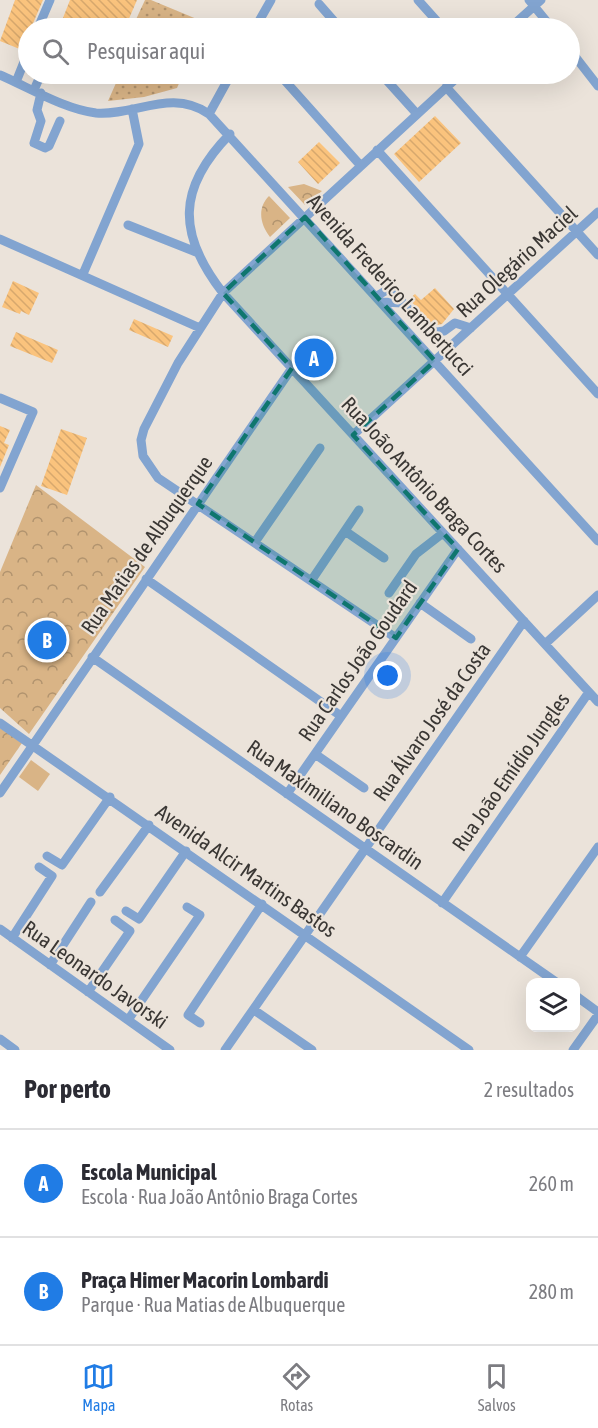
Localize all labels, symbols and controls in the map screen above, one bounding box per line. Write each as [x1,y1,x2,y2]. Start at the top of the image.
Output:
search box [18,18,580,84]
icon: search [39,35,72,68]
text: Pesquisar aqui [87,38,205,64]
street label: Avenida Frederico Lambertucci [302,189,478,381]
street label: Rua Olegário Maciel [451,200,582,322]
pin: A [294,336,334,380]
street label: Rua João Antônio Braga Cortes [337,392,512,577]
street label: Rua Matias de Albuquerque [76,451,217,638]
street label: Rua Carlos João Goudard [293,576,422,745]
pin: B [28,618,66,662]
street label: Rua Álvaro José da Costa [368,638,495,805]
your location [373,661,402,690]
street label: Rua João Emídio Jungles [447,688,574,855]
street label: Rua Maximiliano Boscardin [243,734,428,874]
street label: Avenida Alcir Martins Bastos [152,799,341,942]
street label: Rua Leonardo Javorski [18,915,173,1033]
map controls [526,978,580,1032]
button: layers [526,978,580,1032]
text: Por perto [24,1074,111,1104]
text: 2 resultados [484,1078,574,1101]
text: Escola Municipal [81,1159,216,1185]
text: A [39,1172,48,1195]
text: 260 m [529,1172,574,1195]
text: Escola · Rua João Antônio Braga Cortes [81,1185,358,1208]
text: Praça Himer Macorin Lombardi [81,1267,329,1293]
text: B [39,1280,48,1303]
text: 280 m [529,1280,574,1303]
text: Parque · Rua Matias de Albuquerque [81,1293,345,1316]
tab: Mapa [82,1360,115,1414]
tab: Rotas [280,1360,313,1414]
tab: Salvos [478,1360,516,1414]

